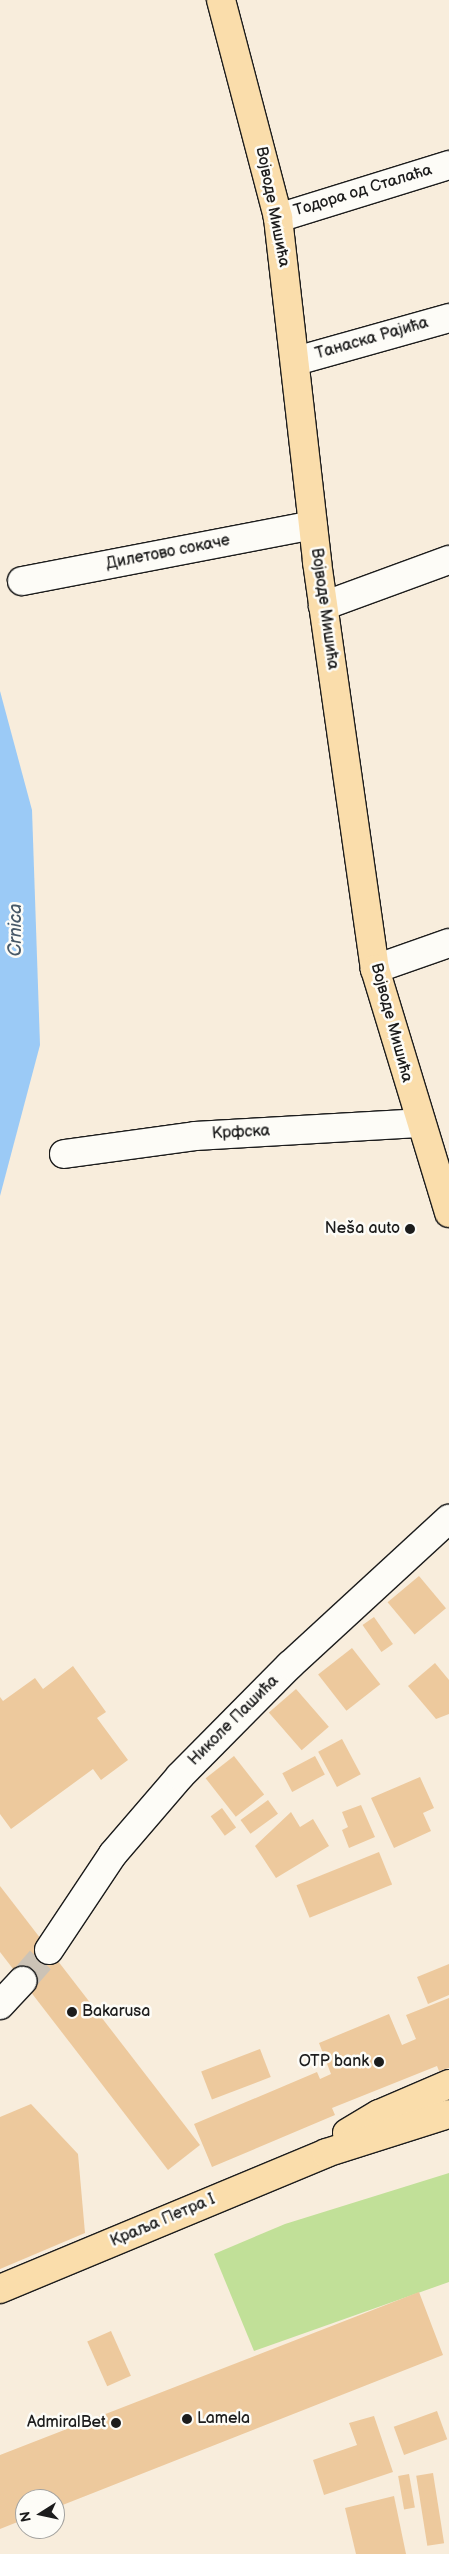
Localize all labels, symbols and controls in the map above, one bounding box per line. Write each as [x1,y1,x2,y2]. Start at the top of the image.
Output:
street label: Војводе Мишића [251,145,293,269]
street label: Тодора од Сталаћа [292,161,434,221]
street label: Танаска Рајића [313,314,431,364]
street label: Дилетово сокаче [104,532,232,574]
street label: Војводе Мишића [306,547,342,671]
water label: Crnica [5,903,27,957]
street label: Војводе Мишића [366,961,416,1085]
street label: Крфска [211,1122,271,1144]
place label: Neša auto [325,1219,400,1239]
marker: Neša auto [404,1223,416,1235]
street label: Николе Пашића [185,1672,283,1770]
place label: Bakarusa [82,2002,150,2022]
marker: Bakarusa [66,2006,78,2018]
place label: OTP bank [299,2052,369,2072]
marker: OTP bank [373,2056,385,2068]
street label: Краља Петра I [108,2190,218,2252]
place label: Lamela [197,2409,250,2429]
place label: AdmiralBet [27,2413,106,2433]
marker: Lamela [181,2413,193,2425]
marker: AdmiralBet [110,2417,122,2429]
north arrow [15,2489,65,2539]
text: N [16,2510,35,2523]

